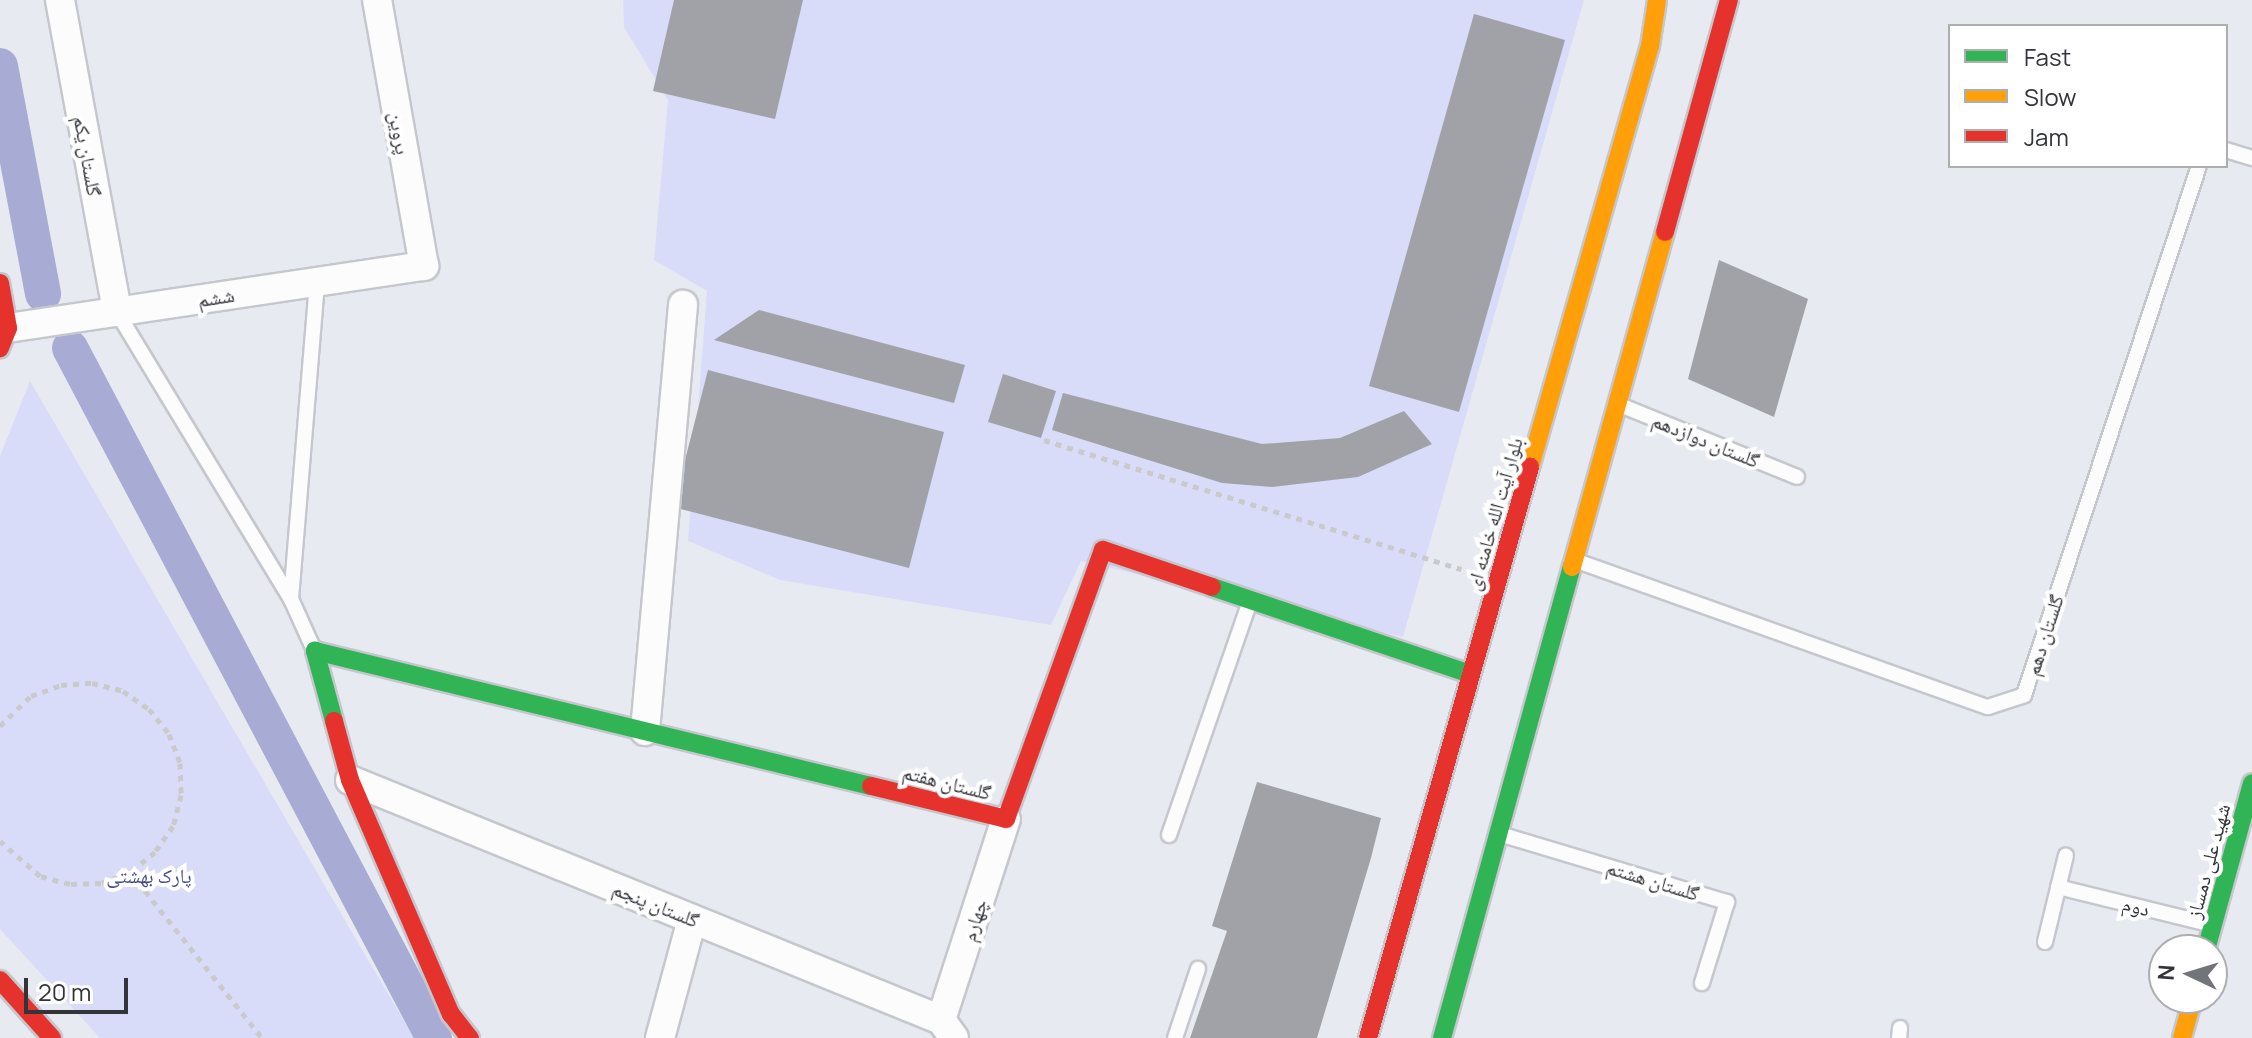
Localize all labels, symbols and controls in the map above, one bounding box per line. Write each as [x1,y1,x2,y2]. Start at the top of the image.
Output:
legend [1948,24,2228,168]
text: Fast [2024,40,2071,73]
text: Slow [2024,80,2077,113]
street label: پروین [384,110,416,156]
street label: گلستان یکم [69,114,107,198]
text: Jam [2024,120,2069,153]
street label: ششم [196,282,236,312]
street label: گلستان دوازدهم [1649,408,1763,472]
street label: بلوار آیت الله خامنه ای [1461,435,1527,593]
street label: گلستان دهم [2020,592,2068,678]
street label: گلستان هفتم [900,759,994,805]
street label: شهید علی دمساز [2181,801,2235,921]
street label: گلستان هشتم [1604,855,1702,905]
park label: پارک بهشتی [106,863,192,887]
street label: گلستان پنجم [609,876,703,932]
street label: دوم [2120,891,2152,921]
street label: چهارم [956,896,992,944]
north arrow [2148,934,2228,1014]
scale bar [28,962,132,1012]
text: N [2151,964,2182,981]
text: 20 m [38,975,91,1008]

